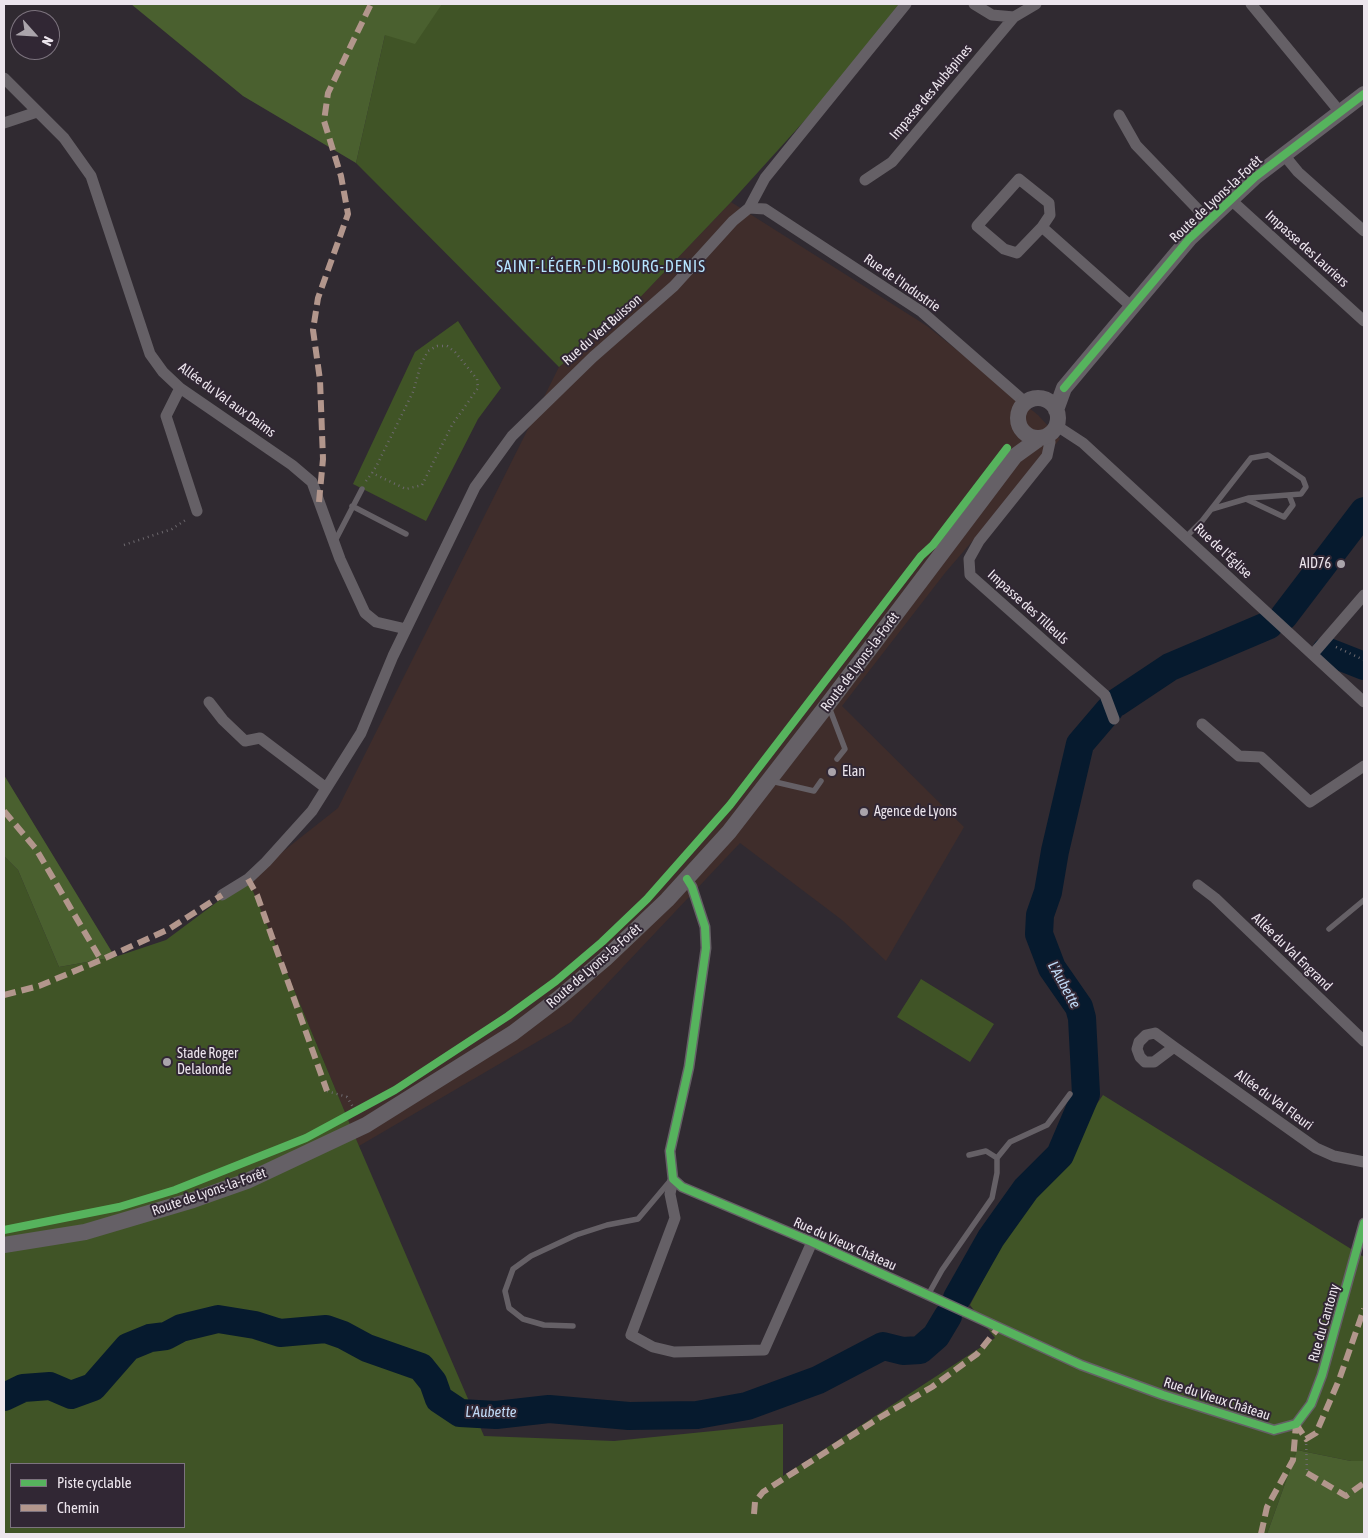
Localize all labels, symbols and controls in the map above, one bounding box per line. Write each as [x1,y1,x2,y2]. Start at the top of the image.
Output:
north arrow [10,10,60,60]
text: N [39,34,57,48]
street label: Impasse des Aubépines [886,41,976,143]
street label: Route de Lyons-la-Forêt [1166,152,1266,246]
street label: Impasse des Lauriers [1262,207,1352,291]
street label: Rue de l'Industrie [861,250,943,316]
district label: SAINT-LÉGER-DU-BOURG-DENIS [493,257,709,277]
street label: Rue du Vert Buisson [559,291,645,369]
street label: Allée du Val aux Daims [175,359,279,441]
street label: Rue de l'Église [1191,520,1255,582]
place label: AID76 [1300,556,1331,572]
marker: AID76 [1335,558,1347,570]
street label: Impasse des Tilleuls [984,566,1072,648]
street label: Route de Lyons-la-Forêt [817,609,903,715]
place label: Elan [842,764,865,780]
marker: Elan [826,766,838,778]
place label: Agence de Lyons [874,804,957,820]
marker: Agence de Lyons [858,806,870,818]
street label: Allée du Val Engrand [1248,909,1336,995]
street label: Route de Lyons-la-Forêt [543,920,645,1012]
water label: L'Aubette [1044,958,1084,1012]
place label: Stade Roger Delalonde [177,1046,238,1078]
marker: Stade Roger Delalonde [161,1056,173,1068]
street label: Allée du Val Fleuri [1232,1066,1316,1134]
street label: Route de Lyons-la-Forêt [150,1165,268,1219]
street label: Rue du Vieux Château [791,1214,899,1274]
street label: Rue du Cantony [1305,1282,1343,1364]
street label: Rue du Vieux Château [1162,1374,1272,1424]
water label: L'Aubette [465,1403,517,1421]
legend [10,1463,185,1528]
text: Piste cyclable [57,1474,132,1491]
text: Chemin [57,1499,99,1516]

